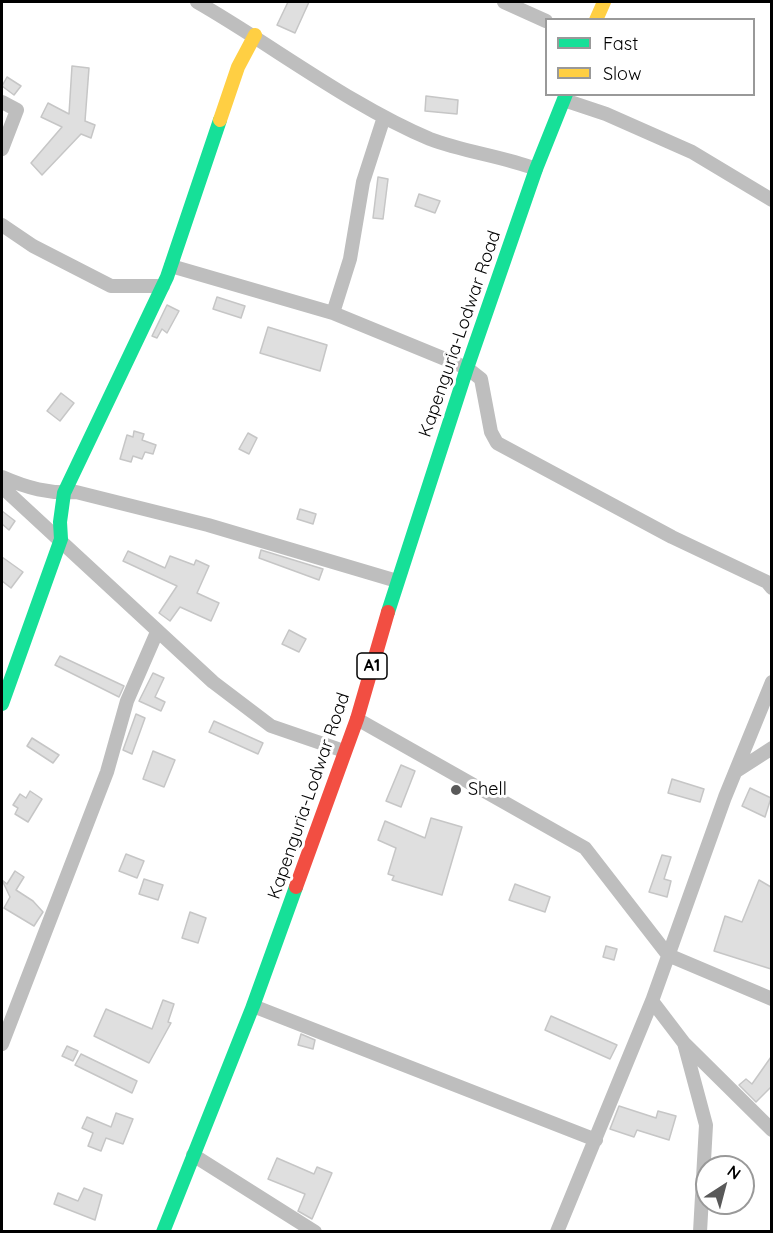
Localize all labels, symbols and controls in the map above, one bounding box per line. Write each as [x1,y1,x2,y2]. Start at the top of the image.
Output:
legend [545,18,755,96]
text: Fast [603,32,638,55]
text: Slow [603,62,641,85]
street label: Kapenguria-Lodwar Road [414,228,506,440]
road number: A1 [357,653,387,679]
street label: Kapenguria-Lodwar Road [263,690,355,902]
place label: Shell [468,779,507,801]
marker: Shell [449,783,463,797]
north arrow [695,1155,755,1215]
text: N [724,1161,745,1184]

